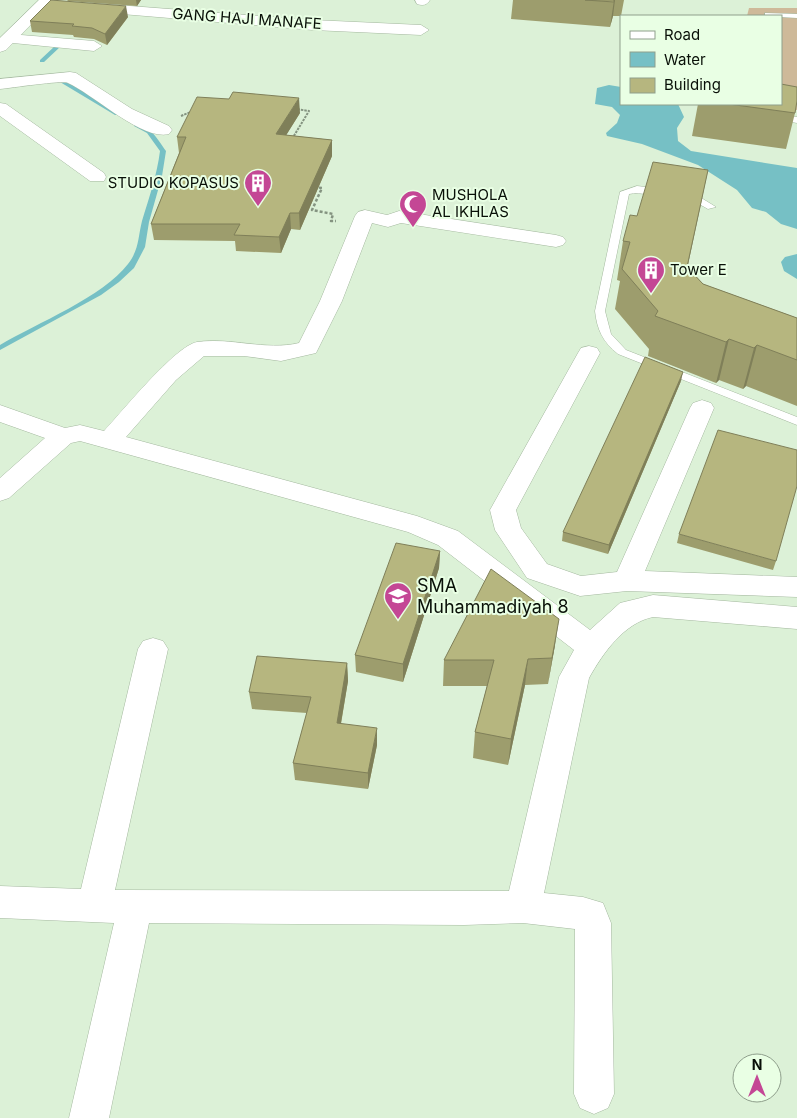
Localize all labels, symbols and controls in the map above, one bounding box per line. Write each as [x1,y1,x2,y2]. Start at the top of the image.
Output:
street label: GANG HAJI MANAFE [172,4,322,33]
legend [620,15,782,105]
text: Road [664,25,700,44]
text: Water [664,50,706,69]
text: Building [664,75,721,94]
building icon: STUDIO KOPASUS [243,168,273,207]
place label: STUDIO KOPASUS [108,173,239,192]
place label: MUSHOLA AL IKHLAS [432,185,509,221]
mosque icon: MUSHOLA AL IKHLAS [398,189,428,228]
building icon: Tower E [636,255,666,294]
place label: Tower E [670,260,727,279]
place label: SMA Muhammadiyah 8 [417,575,569,617]
school or university icon: SMA Muhammadiyah 8 [383,581,413,620]
north arrow [732,1053,782,1103]
text: N [752,1056,762,1073]

